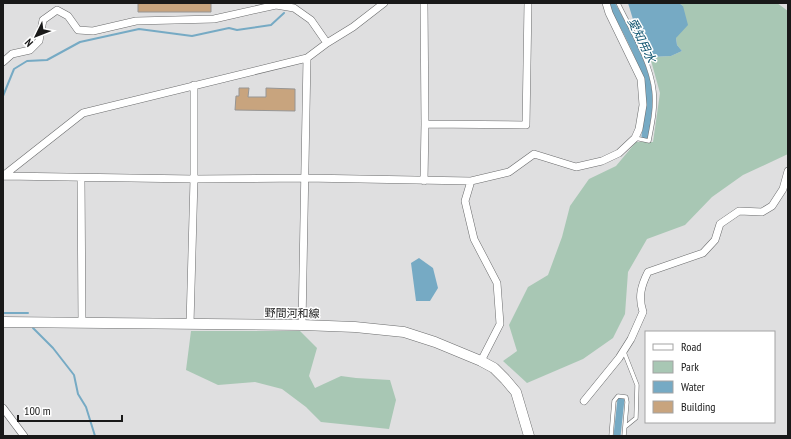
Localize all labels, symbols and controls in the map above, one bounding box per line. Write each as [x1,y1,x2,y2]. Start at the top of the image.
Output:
water label: 愛知用水 [625,15,660,67]
north arrow [16,16,56,56]
text: N [22,36,36,50]
street label: 野間河和線 [264,306,320,320]
legend [645,331,775,423]
text: Road [681,339,701,354]
text: Park [681,359,699,374]
text: Water [681,379,706,394]
scale bar [18,397,122,423]
text: Building [681,399,716,414]
text: 100 m [24,403,51,418]

